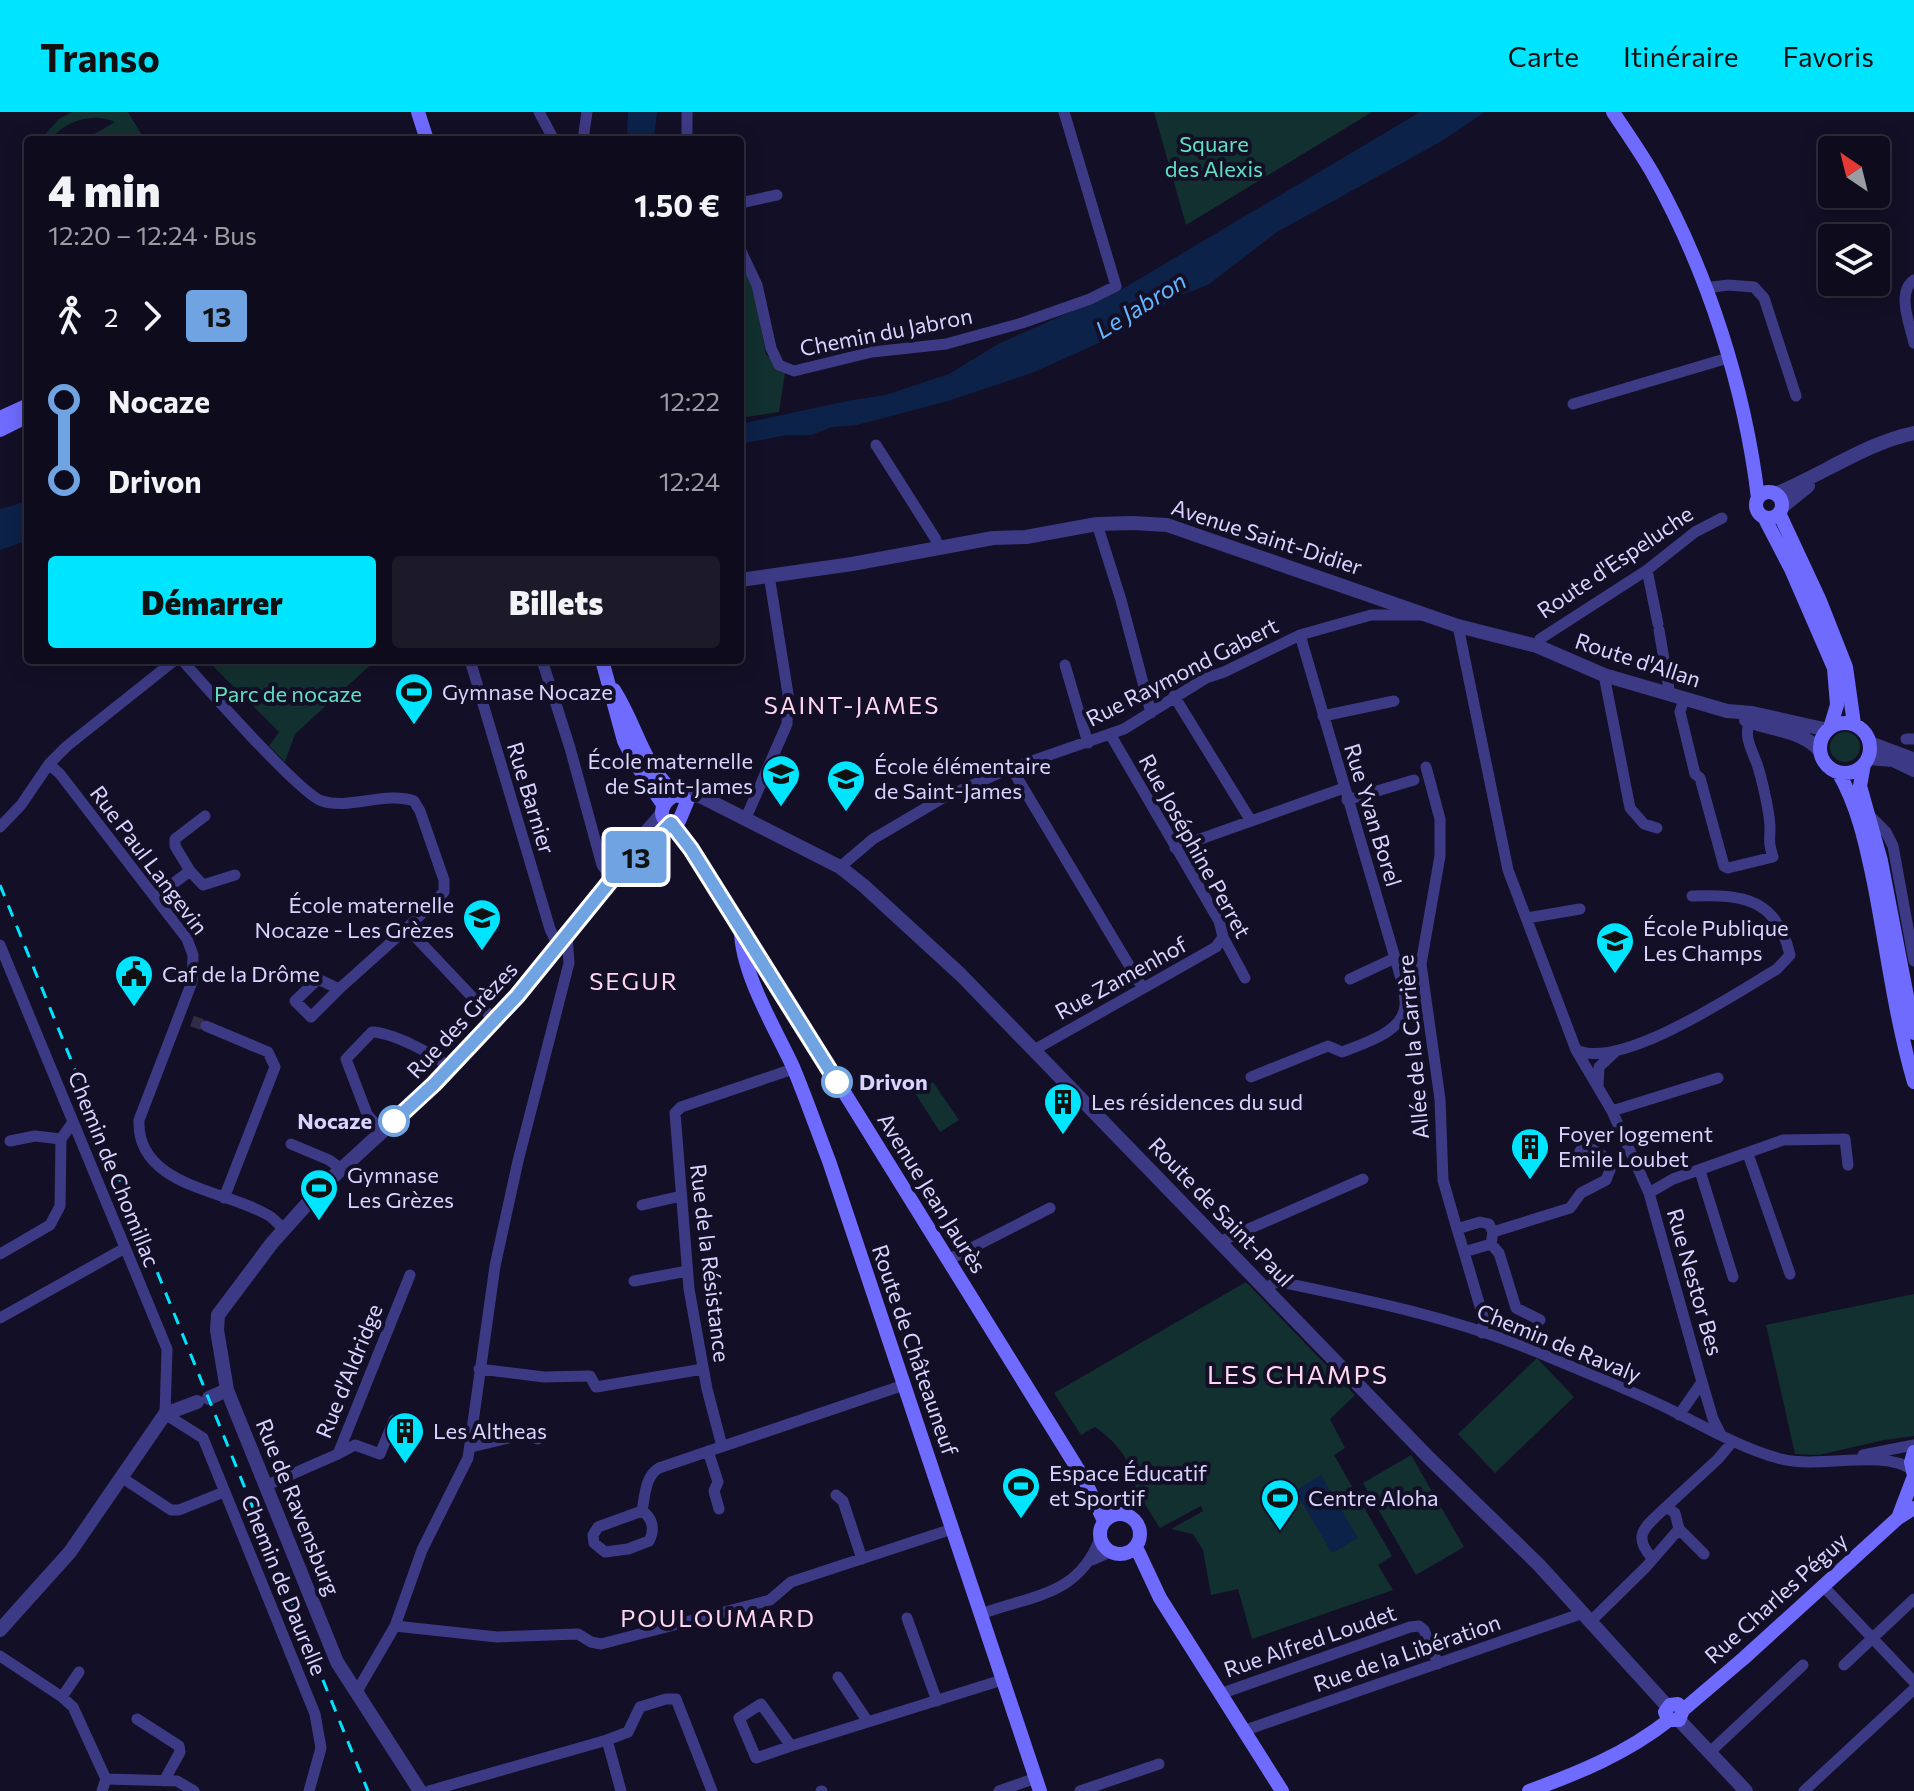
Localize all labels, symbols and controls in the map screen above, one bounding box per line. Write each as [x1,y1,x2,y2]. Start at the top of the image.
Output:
text: Transo [40,33,160,80]
text: Carte [1508,39,1579,73]
text: Itinéraire [1623,39,1738,73]
text: Favoris [1782,39,1874,73]
park label: Square des Alexis [1165,130,1263,182]
north arrow [1818,136,1890,208]
map controls [1818,136,1890,296]
text: 4 min [48,162,161,216]
text: 1.50 € [634,186,720,223]
text: 12:20 – 12:24 · Bus [48,219,257,250]
button: layers [1818,224,1890,296]
water label: Le Jabron [1089,265,1191,344]
icon: walk [48,294,92,338]
icon: forward [130,294,174,338]
text: 13 [202,299,231,333]
text: 2 [104,301,118,332]
street label: Chemin du Jabron [797,302,974,361]
text: Nocaze [108,382,210,419]
text: 12:22 [659,385,720,416]
text: Drivon [108,462,202,499]
text: 12:24 [659,465,720,496]
street label: Avenue Saint-Didier [1168,493,1366,580]
street label: Route d'Espeluche [1532,500,1698,624]
button: Démarrer [48,556,376,648]
button: Billets [392,556,720,648]
street label: Rue Raymond Gabert [1081,611,1282,732]
street label: Route d'Allan [1572,627,1704,693]
sports icon: Gymnase Nocaze [393,671,435,726]
place label: Gymnase Nocaze [442,678,613,705]
park label: Parc de nocaze [214,680,362,707]
district label: SAINT-JAMES [764,690,940,719]
street label: Rue Barnier [502,739,561,857]
street label: Rue Yvan Borel [1339,740,1408,890]
place label: École maternelle de Saint-James [588,747,753,799]
street label: Rue Joséphine Perret [1134,749,1257,942]
place label: École élémentaire de Saint-James [874,752,1051,804]
school or university icon: École maternelle de Saint-James [760,753,802,808]
school or university icon: École élémentaire de Saint-James [825,758,867,813]
street label: Rue Paul Langevin [85,780,214,939]
line badge: 13 [600,831,672,883]
text: 13 [622,840,650,874]
place label: École maternelle Nocaze - Les Grèzes [255,891,454,943]
school or university icon: École maternelle Nocaze - Les Grèzes [461,897,503,952]
place label: École Publique Les Champs [1643,914,1789,966]
school or university icon: École Publique Les Champs [1594,920,1636,975]
street label: Rue Zamenhof [1050,930,1192,1025]
public building icon: Caf de la Drôme [113,953,155,1008]
street label: Allée de la Carrière [1391,954,1434,1140]
street label: Rue des Grèzes [401,956,523,1084]
place label: Caf de la Drôme [162,960,320,987]
district label: SEGUR [589,966,679,995]
street label: Chemin de Chomillac [63,1067,166,1271]
marker: Drivon [822,1067,852,1097]
place label: Drivon [859,1068,928,1095]
building icon: Les résidences du sud [1042,1081,1084,1136]
place label: Les résidences du sud [1091,1088,1303,1115]
marker: Nocaze [379,1106,409,1136]
place label: Nocaze [297,1107,372,1134]
street label: Avenue Jean Jaurès [872,1108,993,1278]
place label: Foyer logement Emile Loubet [1558,1120,1713,1172]
building icon: Foyer logement Emile Loubet [1509,1126,1551,1181]
street label: Route de Saint-Paul [1143,1131,1299,1292]
place label: Gymnase Les Grèzes [347,1161,454,1213]
street label: Rue de la Résistance [685,1162,736,1364]
sports icon: Gymnase Les Grèzes [298,1167,340,1222]
street label: Rue Nestor Bes [1662,1205,1729,1358]
street label: Route de Châteauneuf [867,1241,964,1459]
street label: Chemin de Ravaly [1473,1297,1645,1388]
street label: Rue d'Aldridge [309,1300,388,1442]
district label: LES CHAMPS [1207,1358,1389,1389]
building icon: Les Altheas [384,1410,426,1465]
street label: Rue de Ravensburg [251,1414,346,1599]
place label: Les Altheas [433,1417,547,1444]
place label: Espace Éducatif et Sportif [1049,1459,1207,1511]
sports icon: Espace Éducatif et Sportif [1000,1465,1042,1520]
sports icon: Centre Aloha [1259,1477,1301,1532]
place label: Centre Aloha [1308,1484,1439,1511]
street label: Chemin de Daurelle [236,1491,333,1679]
street label: Rue Charles Péguy [1699,1526,1853,1669]
street label: Rue Alfred Loudet [1220,1598,1399,1683]
district label: POULOUMARD [620,1603,816,1632]
street label: Rue de la Libération [1310,1608,1504,1697]

